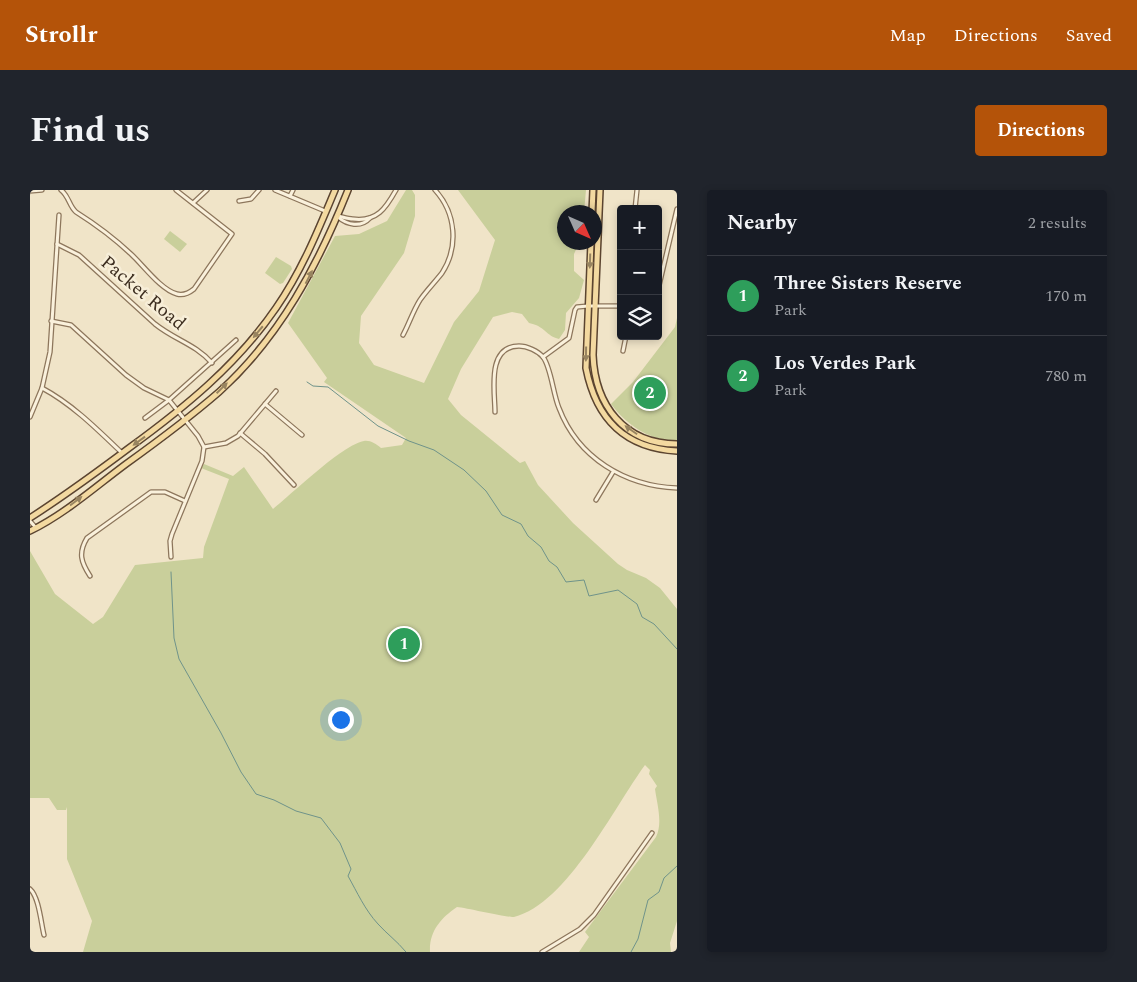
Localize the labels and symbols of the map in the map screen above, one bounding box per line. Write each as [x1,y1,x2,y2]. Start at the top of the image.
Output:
north arrow [557,205,602,250]
street label: Packet Road [94,249,192,338]
one-way arrow [586,253,594,269]
one-way arrow [305,270,313,284]
one-way arrow [252,326,264,338]
one-way arrow [582,347,590,363]
pin: 2 [634,374,666,412]
one-way arrow [215,383,227,395]
one-way arrow [625,425,638,435]
one-way arrow [132,436,146,446]
one-way arrow [69,496,82,507]
pin: 1 [388,625,420,663]
your location [328,707,354,733]

